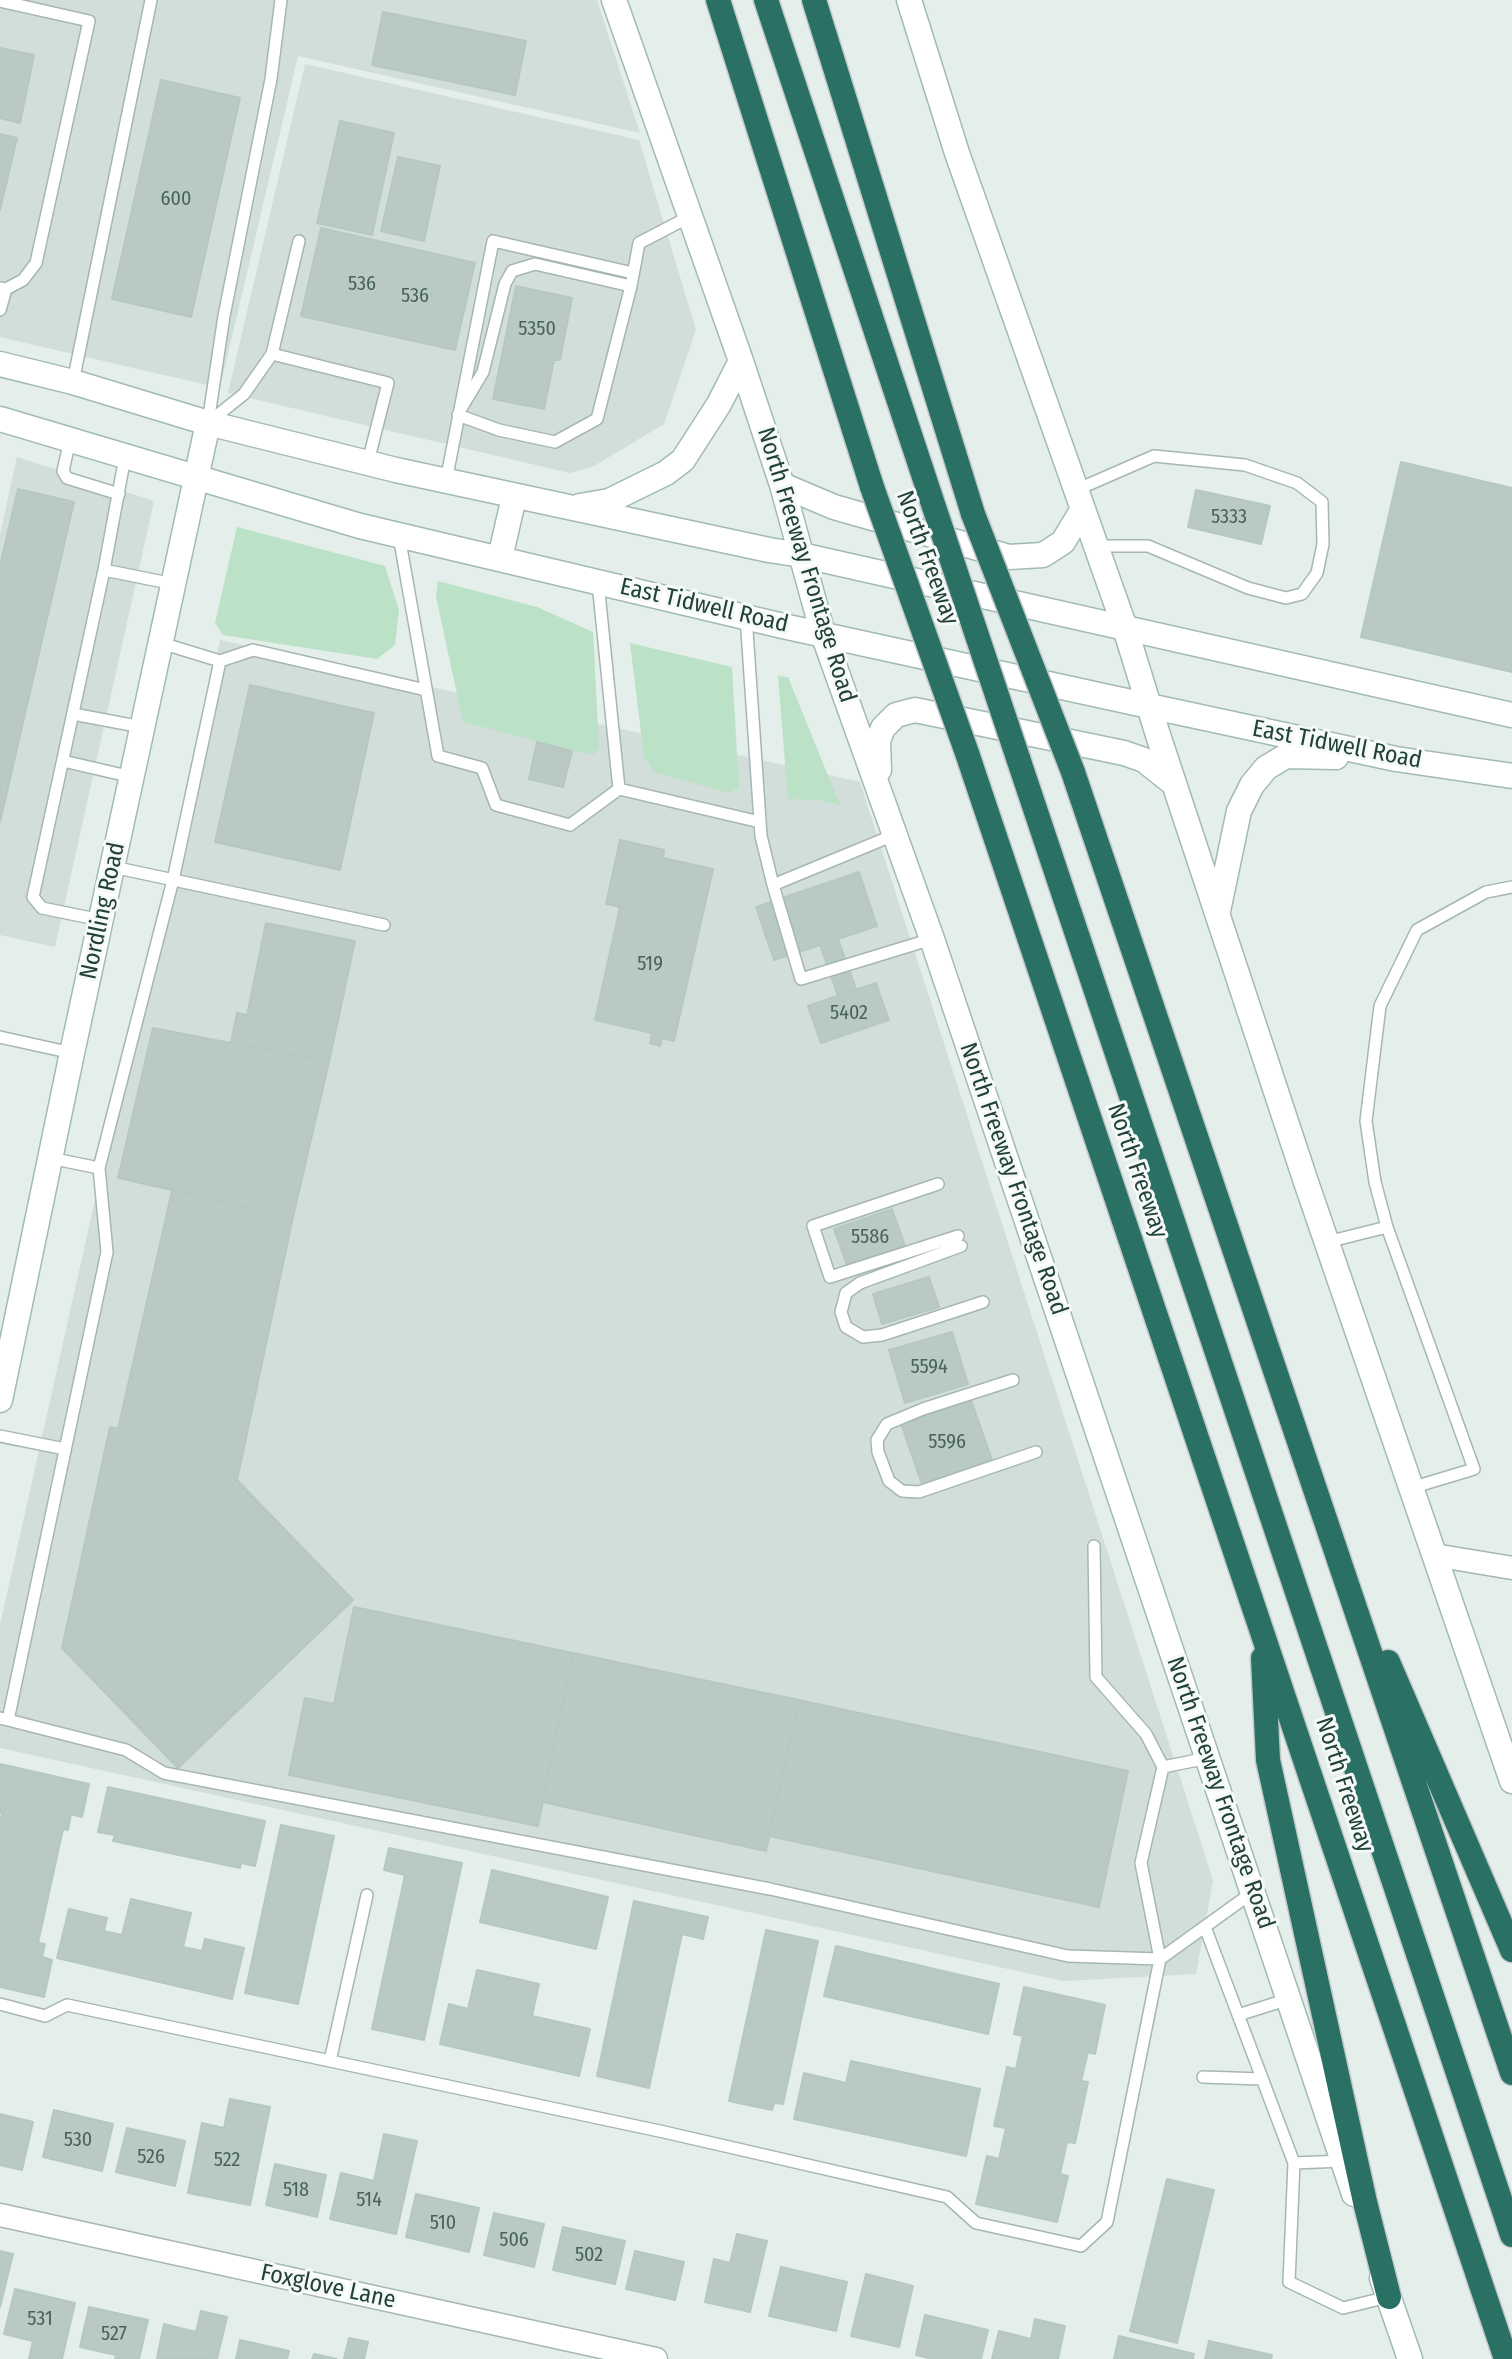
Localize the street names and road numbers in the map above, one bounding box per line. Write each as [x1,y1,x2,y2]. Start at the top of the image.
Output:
street label: North Freeway Frontage Road [750,424,862,706]
street label: North Freeway [889,487,965,629]
street label: East Tidwell Road [617,573,791,639]
street label: East Tidwell Road [1250,714,1424,776]
street label: Nordling Road [74,840,132,982]
street label: North Freeway Frontage Road [953,1039,1073,1319]
street label: North Freeway [1101,1100,1173,1242]
street label: North Freeway Frontage Road [1160,1653,1280,1933]
street label: North Freeway [1309,1714,1379,1856]
street label: Foxglove Lane [258,2259,398,2315]

